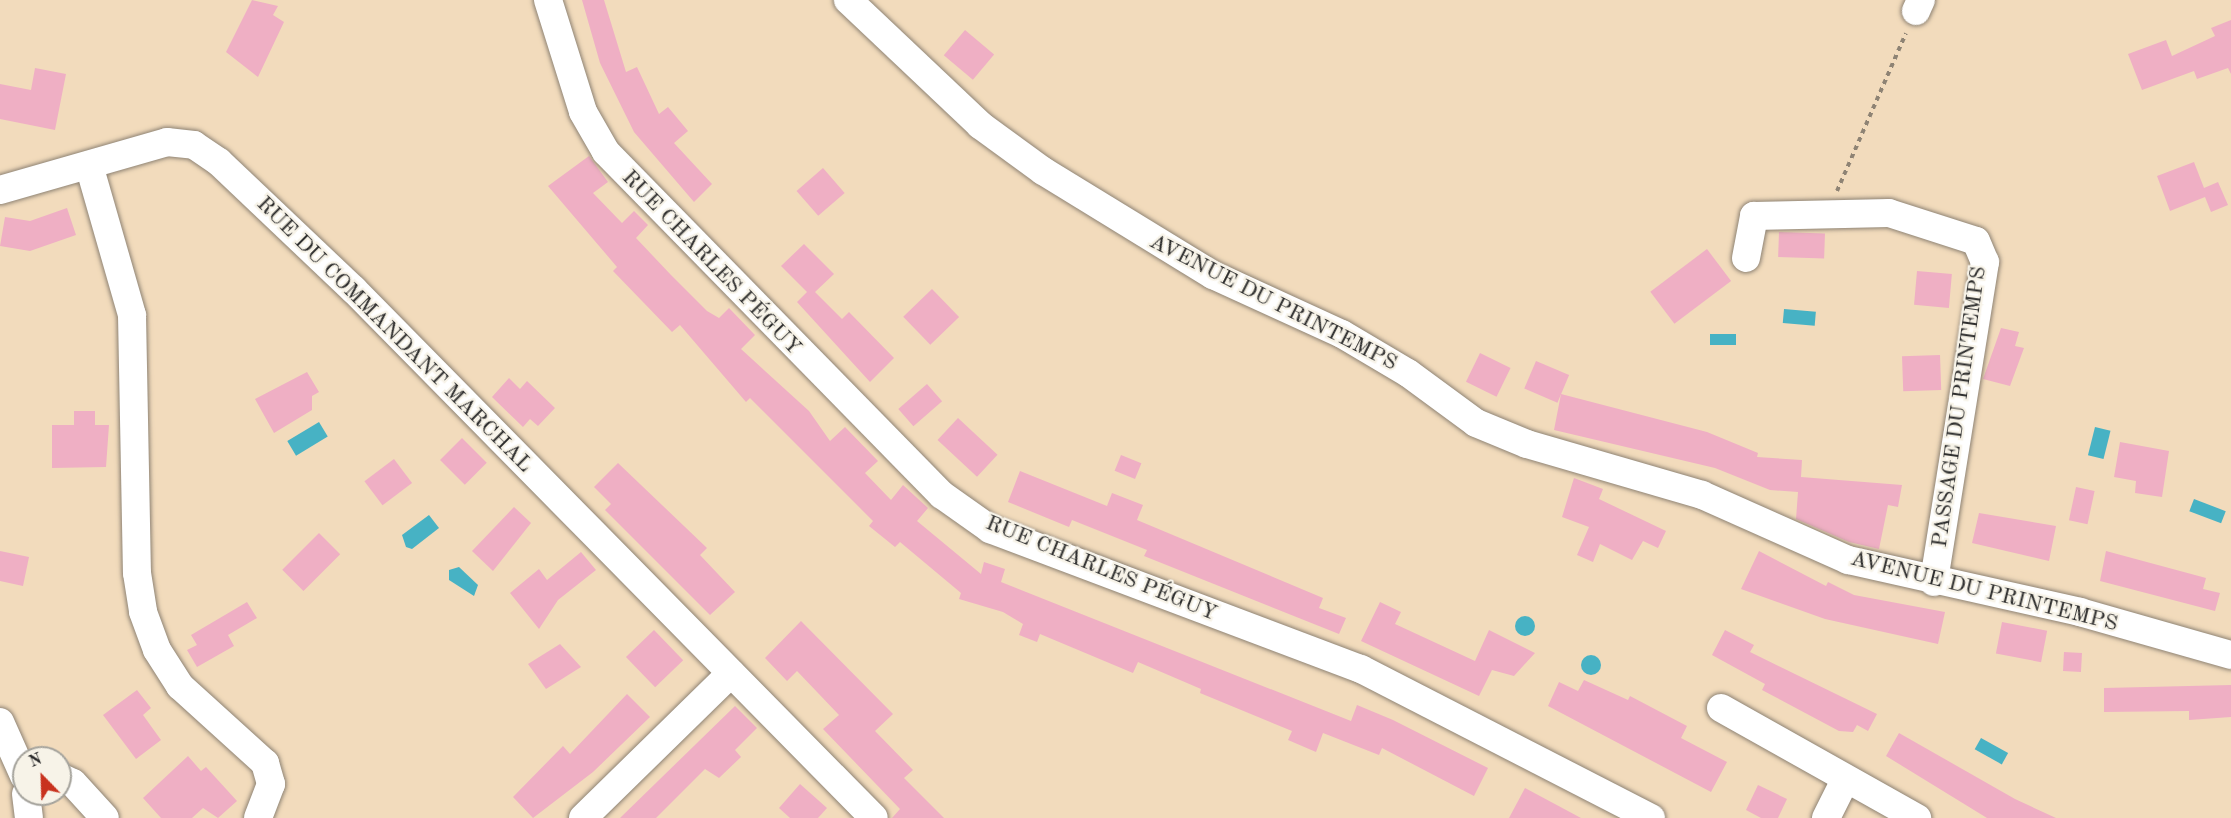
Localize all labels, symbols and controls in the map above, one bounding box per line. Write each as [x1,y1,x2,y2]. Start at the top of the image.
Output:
street label: RUE CHARLES PÉGUY [616,165,806,361]
street label: RUE DU COMMANDANT MARCHAL [250,191,538,479]
street label: AVENUE DU PRINTEMPS [1145,229,1401,377]
street label: PASSAGE DU PRINTEMPS [1927,265,1993,549]
street label: RUE CHARLES PÉGUY [982,511,1220,627]
street label: AVENUE DU PRINTEMPS [1848,546,2120,638]
north arrow [12,746,72,806]
text: N [27,752,44,771]

